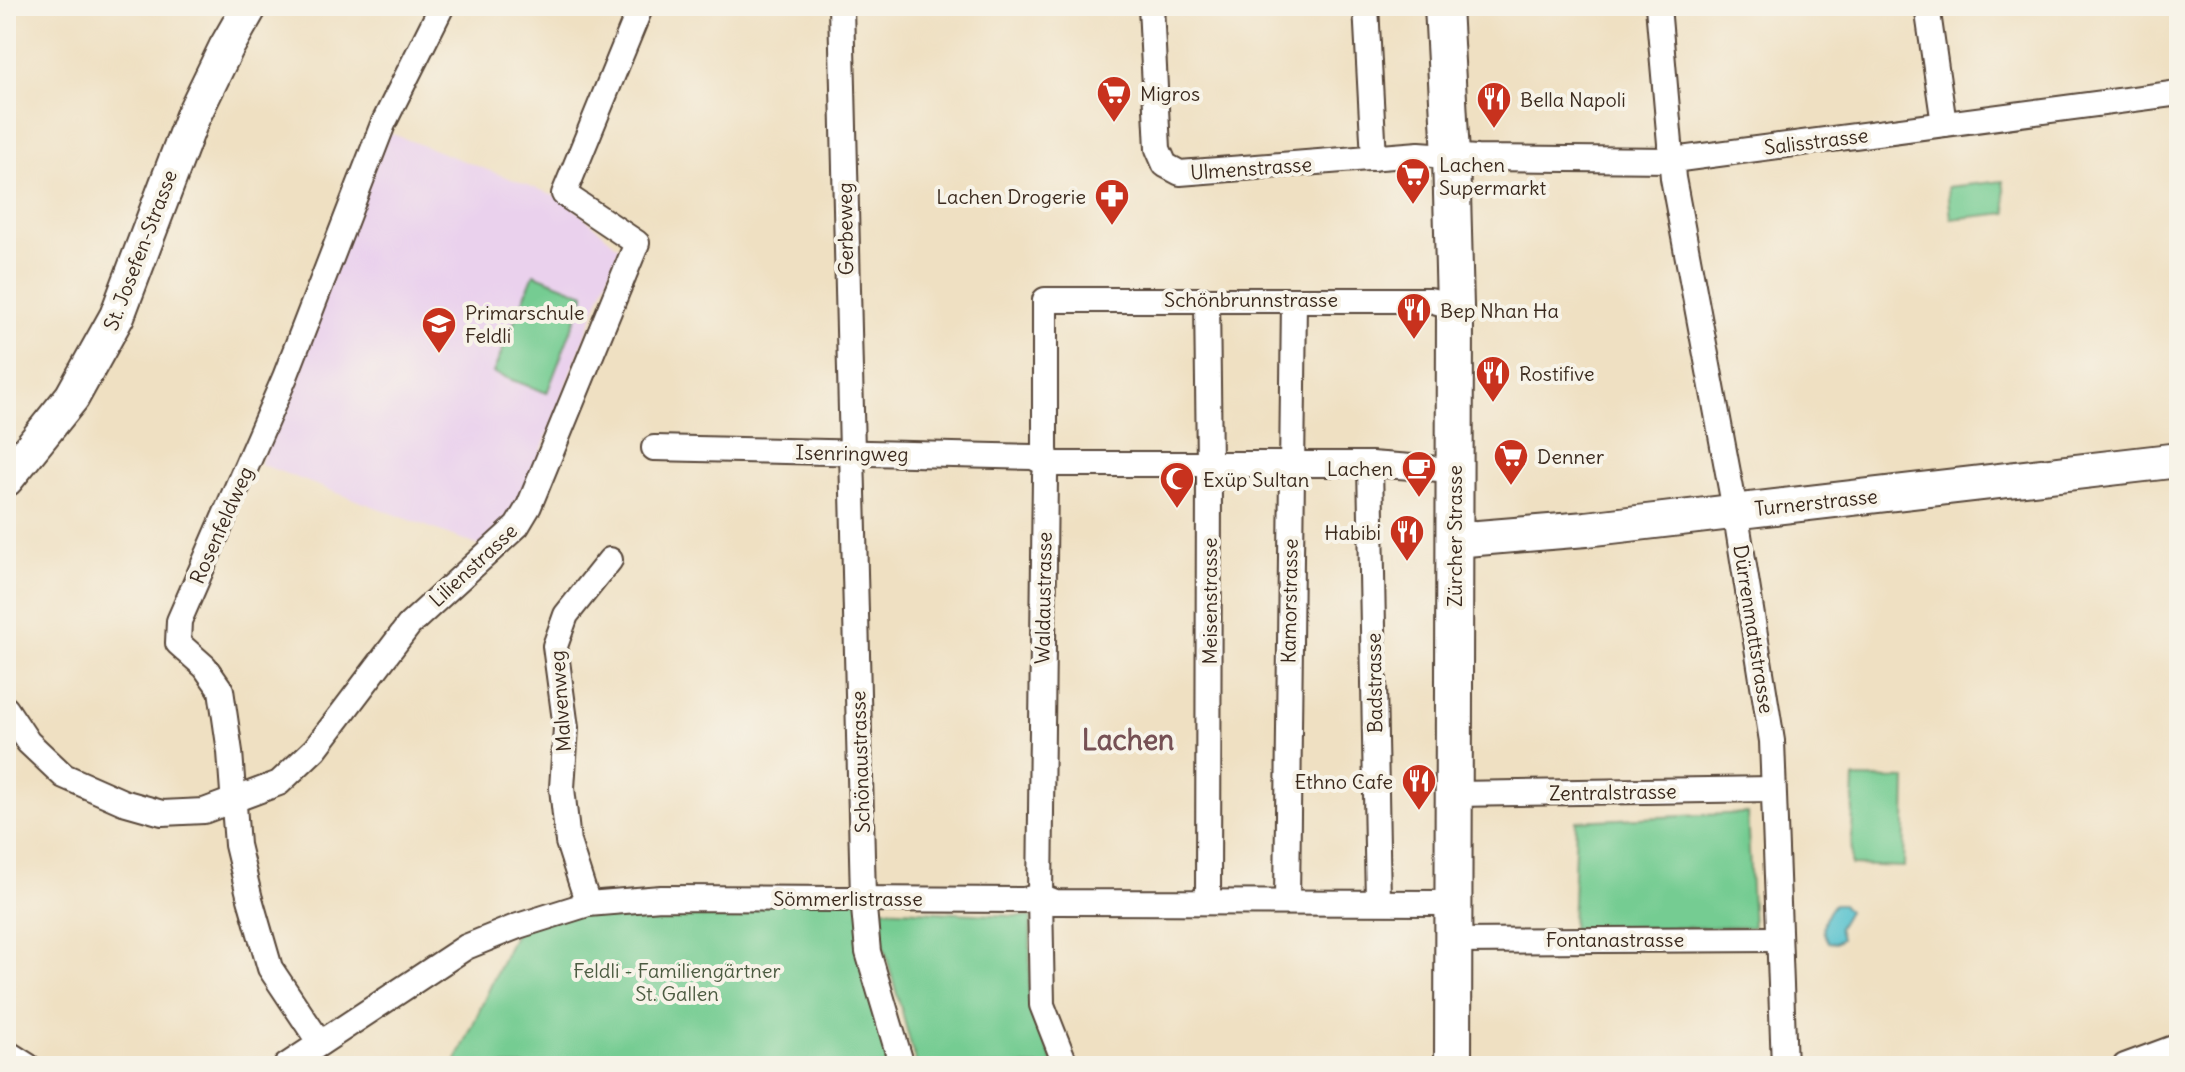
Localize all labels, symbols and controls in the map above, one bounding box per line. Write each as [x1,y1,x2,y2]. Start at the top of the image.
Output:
supermarket icon: Migros [1095,74,1133,124]
restaurant icon: Bella Napoli [1475,80,1513,130]
place label: Migros [1140,81,1200,106]
place label: Bella Napoli [1520,87,1626,112]
street label: Salisstrasse [1762,122,1870,160]
street label: Ulmenstrasse [1189,151,1313,185]
place label: Lachen Supermarkt [1439,152,1546,200]
supermarket icon: Lachen Supermarkt [1394,156,1432,206]
street label: St. Josefen-Strasse [98,166,182,334]
pharmacy icon: Lachen Drogerie [1093,177,1131,227]
street label: Gerbeweg [832,182,858,276]
place label: Lachen Drogerie [936,184,1086,209]
street label: Schönbrunnstrasse [1164,287,1338,312]
restaurant icon: Bep Nhan Ha [1395,291,1433,341]
place label: Bep Nhan Ha [1440,298,1559,323]
place label: Primarschule Feldli [465,300,584,348]
school or university icon: Primarschule Feldli [420,305,458,355]
restaurant icon: Rostifive [1474,354,1512,404]
place label: Rostifive [1519,361,1595,386]
supermarket icon: Denner [1492,437,1530,487]
street label: Isenringweg [795,440,909,466]
place label: Denner [1537,444,1604,469]
cafe icon: Lachen [1400,449,1438,499]
place label: Lachen [1327,456,1393,481]
mosque icon: Exüp Sultan [1158,460,1196,510]
street label: Rosenfeldweg [184,462,258,588]
street label: Zürcher Strasse [1442,465,1467,607]
place label: Exüp Sultan [1203,467,1309,492]
street label: Turnerstrasse [1753,483,1879,521]
restaurant icon: Habibi [1388,513,1426,563]
street label: Lilienstrasse [424,518,522,612]
place label: Habibi [1324,520,1381,545]
street label: Waldaustrasse [1029,532,1057,664]
street label: Meisenstrasse [1197,538,1222,664]
street label: Kamorstrasse [1275,538,1303,664]
street label: Dürrenmattstrasse [1728,543,1780,715]
street label: Badstrasse [1361,633,1387,733]
street label: Malvenweg [544,649,576,753]
street label: Schönaustrasse [845,690,875,834]
district label: Lachen [1082,722,1174,758]
restaurant icon: Ethno Cafe [1400,762,1438,812]
place label: Ethno Cafe [1294,769,1393,794]
street label: Zentralstrasse [1549,778,1677,806]
street label: Sömmerlistrasse [773,886,923,911]
street label: Fontanastrasse [1546,927,1684,952]
park label: Feldli - Familiengärtner St. Gallen [573,958,781,1006]

